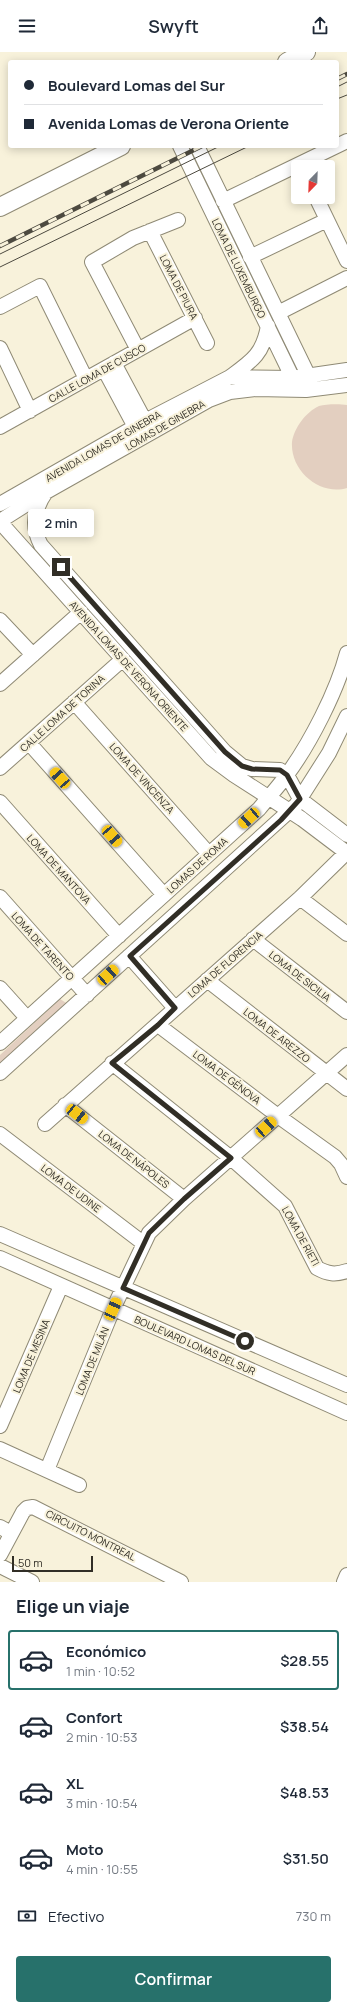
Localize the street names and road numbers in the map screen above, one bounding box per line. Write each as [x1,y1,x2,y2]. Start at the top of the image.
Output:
street label: LOMA DE LUXEMBURGO [209,216,269,320]
street label: LOMA DE PIURA [157,252,202,323]
street label: CALLE LOMA DE CUSCO [46,340,148,406]
street label: LOMAS DE GINEBRA [123,396,208,454]
street label: AVENIDA LOMAS DE GINEBRA [43,407,164,485]
street label: AVENIDA LOMAS DE VERONA ORIENTE [67,598,192,735]
street label: CALLE LOMA DE TORINA [17,671,108,755]
street label: LOMA DE VINCENZA [106,740,178,817]
street label: LOMA DE MANTOVA [24,831,95,907]
street label: LOMAS DE ROMA [164,833,231,896]
street label: LOMA DE TARENTO [9,909,77,983]
street label: LOMA DE FLORENCIA [184,927,266,1000]
street label: LOMA DE SICILIA [266,947,334,1005]
street label: LOMA DE AREZZO [241,1005,313,1065]
street label: LOMA DE GÉNOVA [190,1047,264,1108]
street label: LOMA DE NÁPOLES [96,1127,172,1191]
street label: LOMA DE UDINE [38,1161,104,1215]
street label: LOMA DE RIETI [279,1204,323,1268]
street label: BOULEVARD LOMAS DEL SUR [132,1312,258,1378]
street label: LOMA DE MESINA [9,1316,53,1395]
street label: LOMA DE MILÁN [72,1325,112,1397]
street label: CIRCUITO MONTREAL [44,1506,138,1564]

